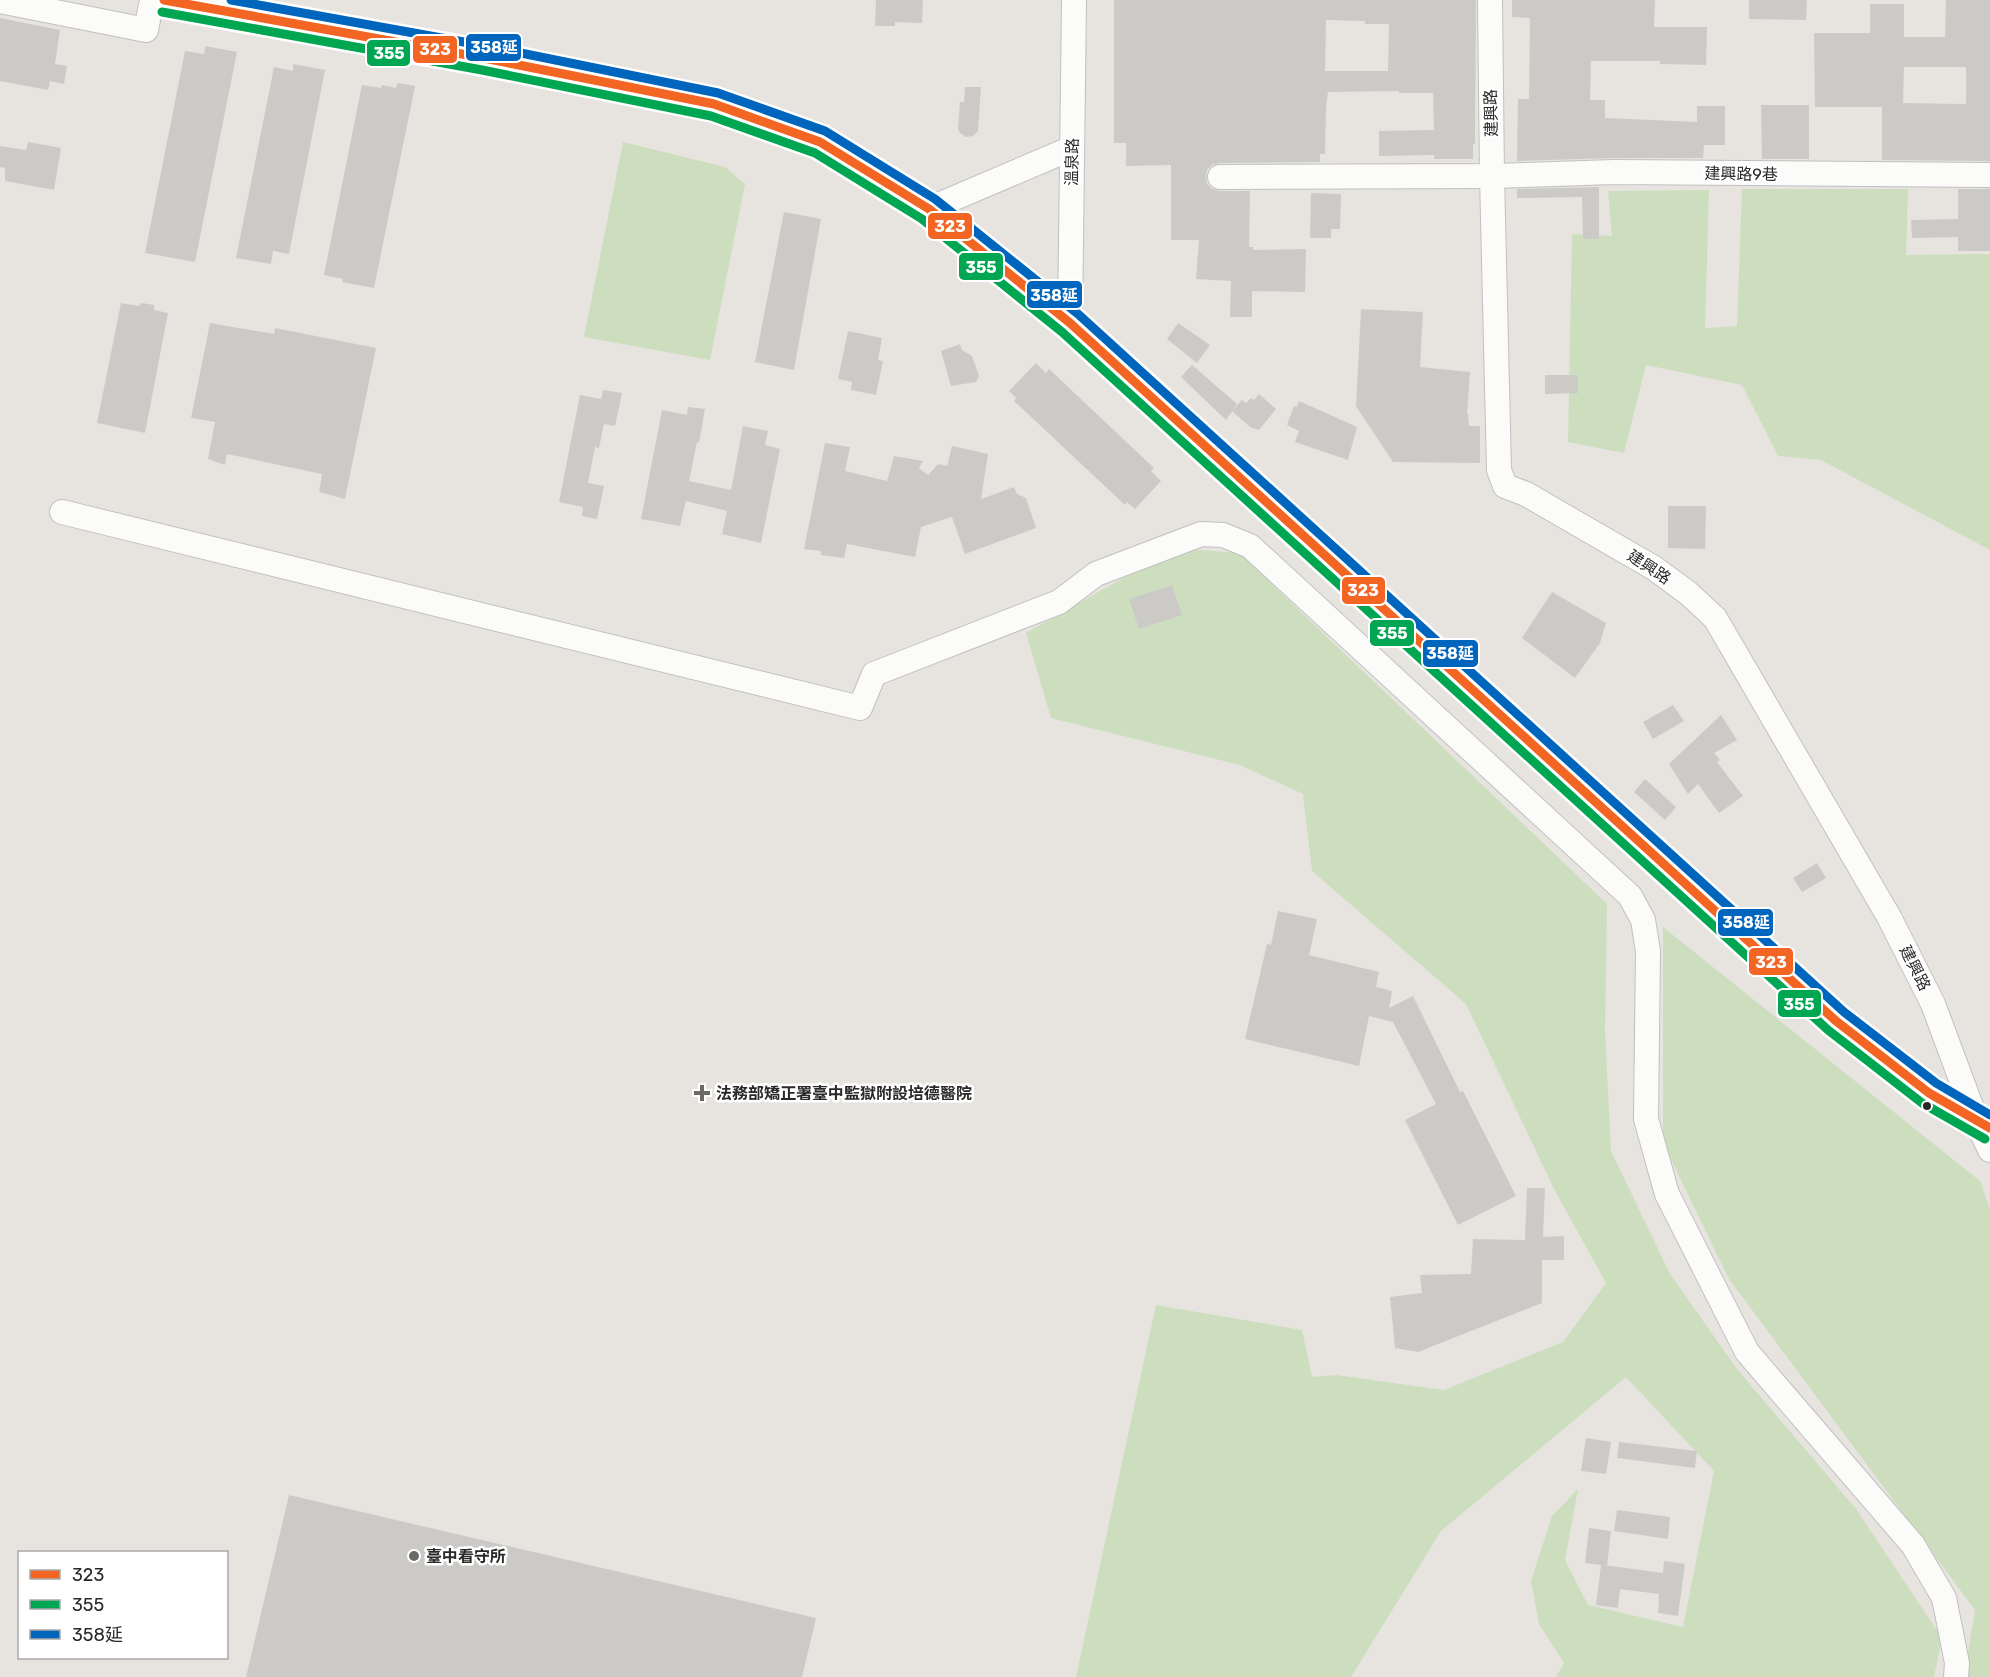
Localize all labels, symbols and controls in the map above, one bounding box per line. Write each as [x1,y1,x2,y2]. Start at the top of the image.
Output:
line badge: 358延 [465,33,522,62]
line badge: 323 [412,35,458,64]
text: 358延 [470,38,518,57]
line badge: 355 [366,39,411,67]
text: 323 [419,40,451,59]
text: 355 [373,44,405,63]
street label: 建興路 [1481,89,1501,137]
street label: 溫泉路 [1062,138,1082,186]
street label: 建興路9巷 [1704,164,1778,184]
line badge: 323 [927,212,973,240]
text: 323 [934,217,966,236]
line badge: 355 [958,252,1004,281]
text: 355 [965,258,997,277]
line badge: 358延 [1026,280,1083,309]
text: 358延 [1030,286,1078,305]
street label: 建興路 [1624,546,1674,588]
line badge: 323 [1341,576,1386,605]
text: 323 [1347,581,1379,600]
line badge: 355 [1369,619,1415,647]
text: 355 [1376,624,1408,643]
line badge: 358延 [1422,639,1479,668]
text: 358延 [1426,644,1474,663]
line badge: 358延 [1717,908,1774,937]
text: 358延 [1722,913,1770,932]
street label: 建興路 [1896,942,1934,994]
line badge: 323 [1748,947,1794,976]
text: 323 [1755,953,1787,972]
line badge: 355 [1777,989,1822,1018]
text: 355 [1783,995,1815,1014]
marker: 法務部矯正署臺中監獄附設培德醫院 [693,1084,711,1102]
place label: 法務部矯正署臺中監獄附設培德醫院 [716,1084,972,1103]
unlabelled marker [1921,1100,1933,1112]
place label: 臺中看守所 [426,1547,506,1566]
marker: 臺中看守所 [407,1549,421,1563]
legend [18,1551,228,1659]
text: 323 [72,1564,104,1586]
text: 355 [72,1594,104,1616]
text: 358延 [72,1624,123,1646]

